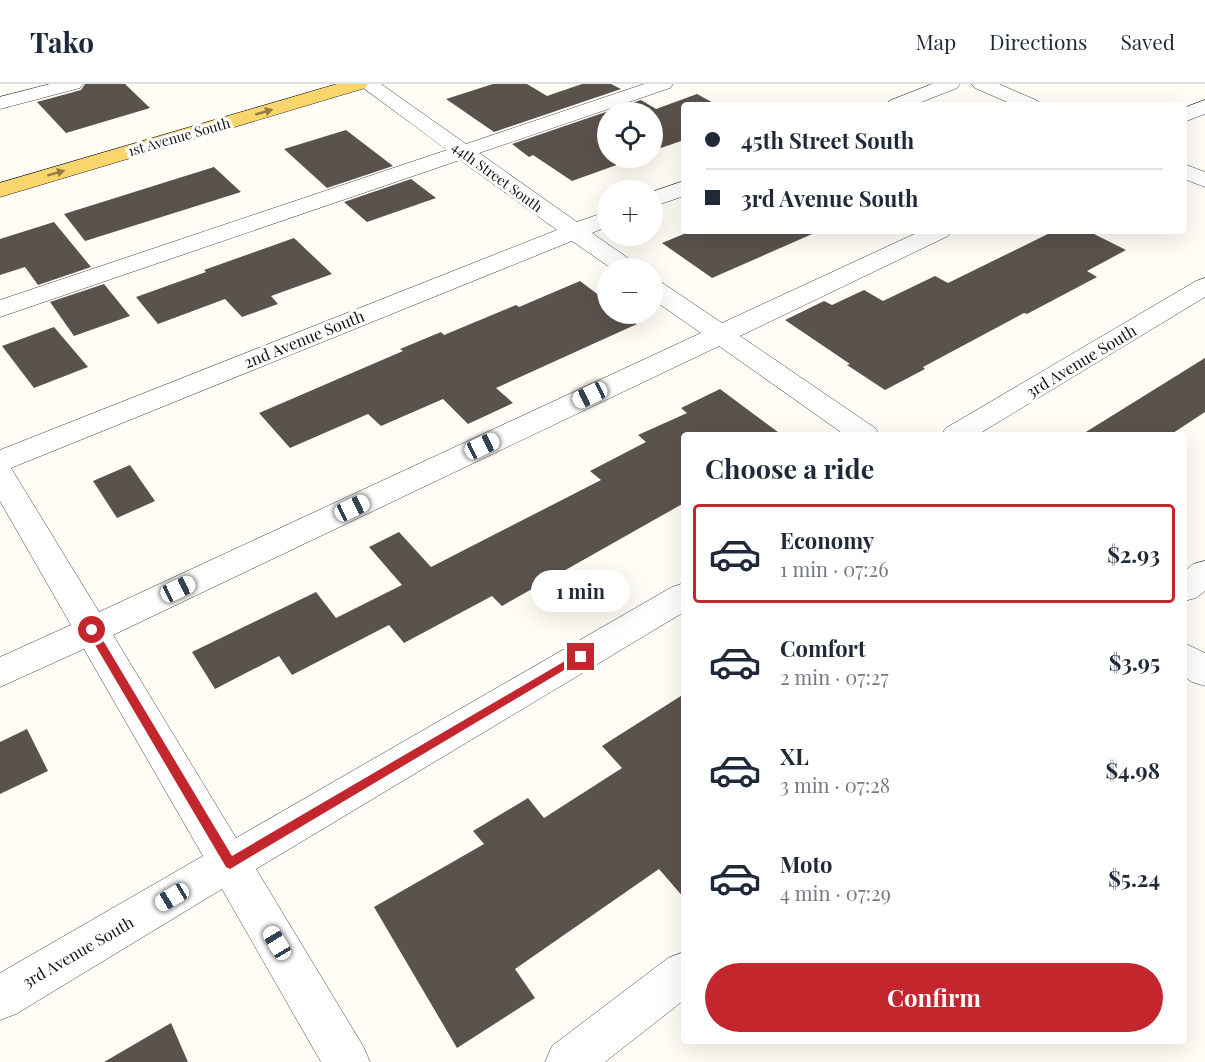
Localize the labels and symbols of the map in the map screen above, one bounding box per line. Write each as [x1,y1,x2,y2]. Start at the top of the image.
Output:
one-way arrow [255,107,273,116]
street label: 1st Avenue South [126,113,233,160]
street label: 44th Street South [448,137,547,216]
one-way arrow [47,168,65,177]
street label: 2nd Avenue South [240,305,368,372]
street label: 3rd Avenue South [1022,319,1140,402]
car [570,379,610,411]
car [462,430,502,462]
car [332,492,372,524]
callout: 1 min [532,570,630,612]
car [158,573,198,605]
route start [78,616,105,643]
route end [567,643,594,670]
car [152,880,192,914]
street label: 3rd Avenue South [18,911,138,992]
car [260,923,294,963]

